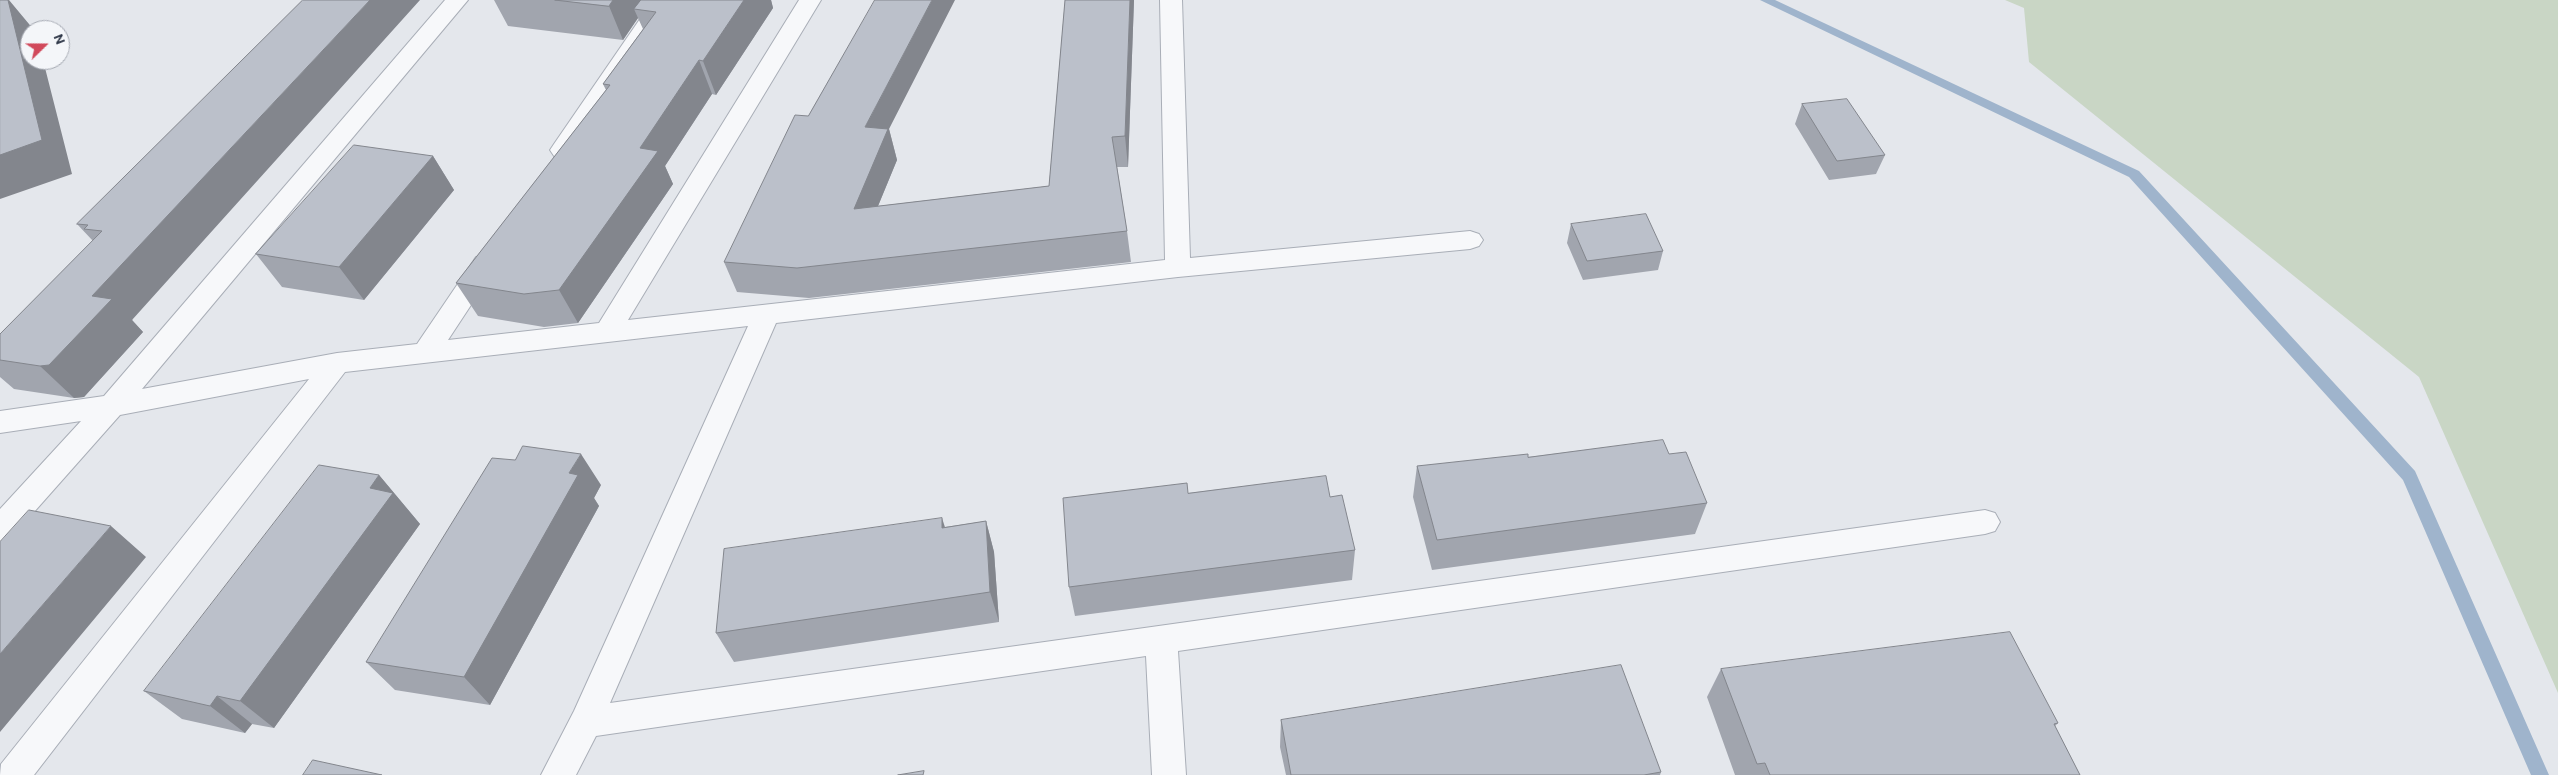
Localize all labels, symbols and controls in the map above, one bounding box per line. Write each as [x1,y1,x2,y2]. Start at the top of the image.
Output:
north arrow [20,20,70,70]
text: N [49,32,68,47]

